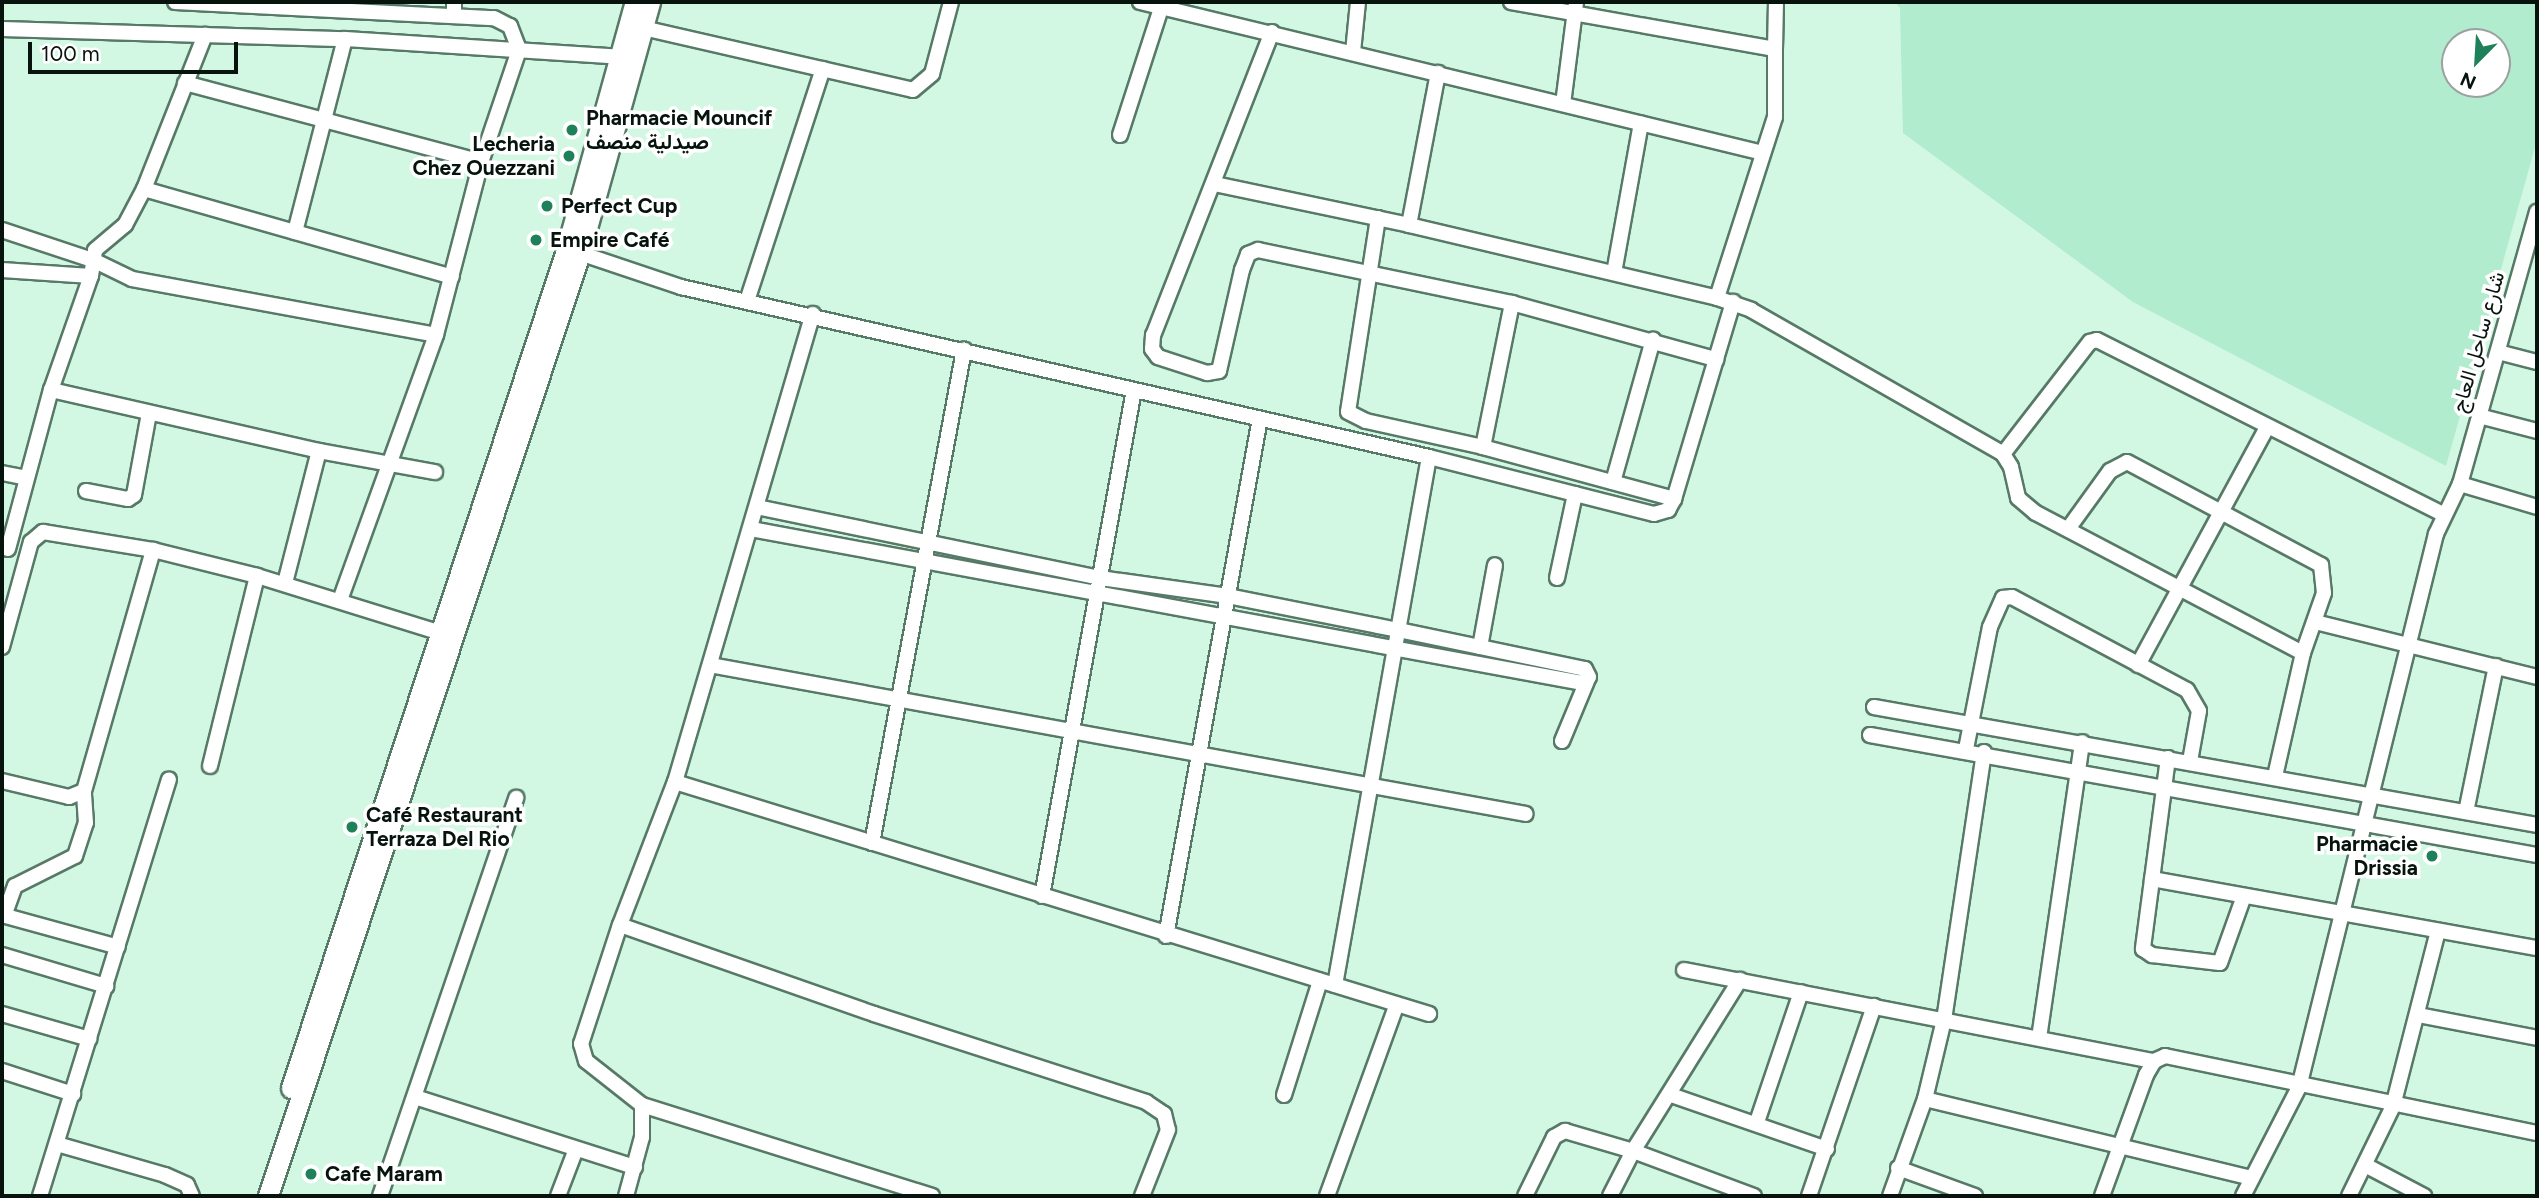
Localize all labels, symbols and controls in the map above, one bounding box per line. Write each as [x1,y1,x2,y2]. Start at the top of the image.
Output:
scale bar [32,28,242,72]
north arrow [2441,28,2511,98]
text: 100 m [41,41,100,66]
text: N [2457,67,2479,94]
place label: Pharmacie Mouncif صيدلية منصف [586,105,772,155]
marker: Pharmacie Mouncif صيدلية منصف [564,122,580,138]
place label: Lecheria Chez Ouezzani [412,131,555,181]
marker: Lecheria Chez Ouezzani [561,148,577,164]
place label: Perfect Cup [561,193,677,219]
marker: Perfect Cup [539,198,555,214]
place label: Empire Café [550,227,670,253]
marker: Empire Café [528,232,544,248]
street label: شارع ساحل العاج [2446,269,2510,415]
place label: Café Restaurant Terraza Del Rio [366,802,523,852]
marker: Café Restaurant Terraza Del Rio [344,819,360,835]
place label: Pharmacie Drissia [2316,831,2418,881]
marker: Pharmacie Drissia [2424,848,2440,864]
place label: Cafe Maram [325,1161,443,1187]
marker: Cafe Maram [303,1166,319,1182]

